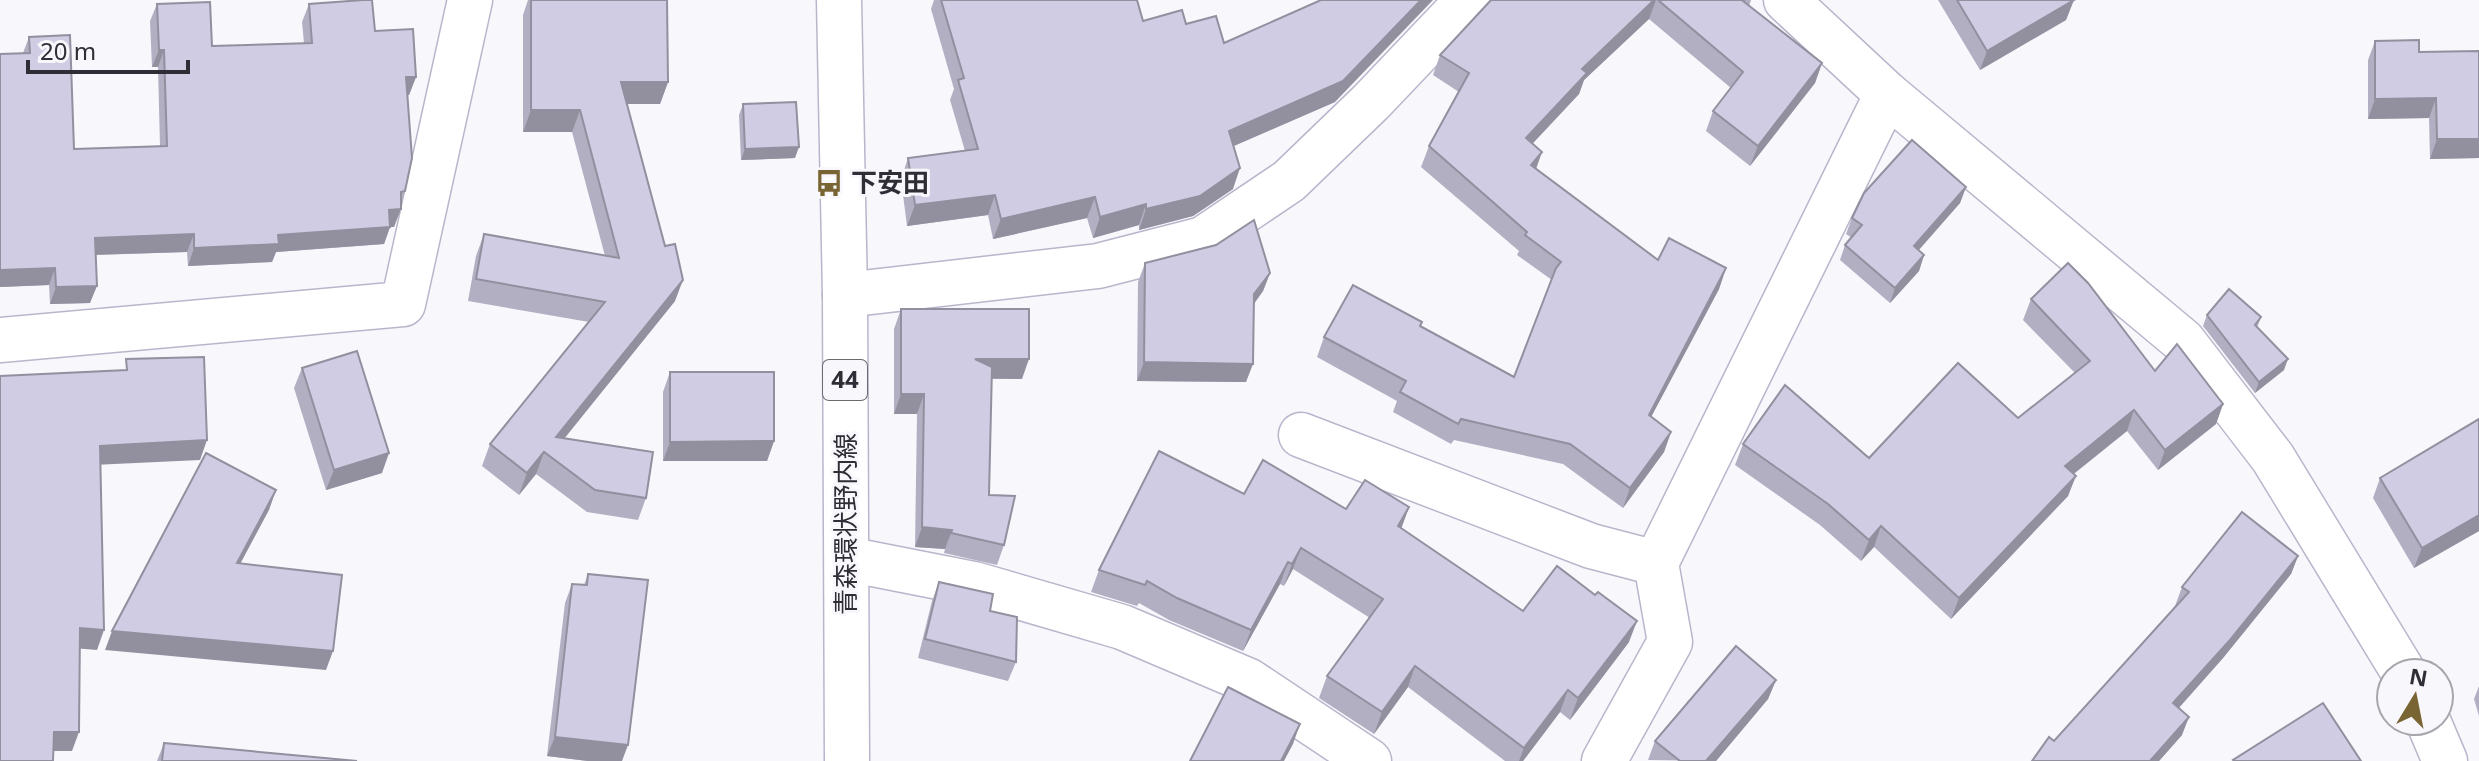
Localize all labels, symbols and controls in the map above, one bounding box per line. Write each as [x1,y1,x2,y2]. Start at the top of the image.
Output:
scale bar [28,24,188,74]
text: 20 m [40,34,96,67]
place label: 下安田 [851,164,929,200]
bus stop icon: 下安田 [814,168,844,198]
road number: 44 [823,360,867,400]
street label: 青森環状野内線 [827,433,863,615]
north arrow [2375,657,2455,737]
text: N [2407,660,2430,693]

